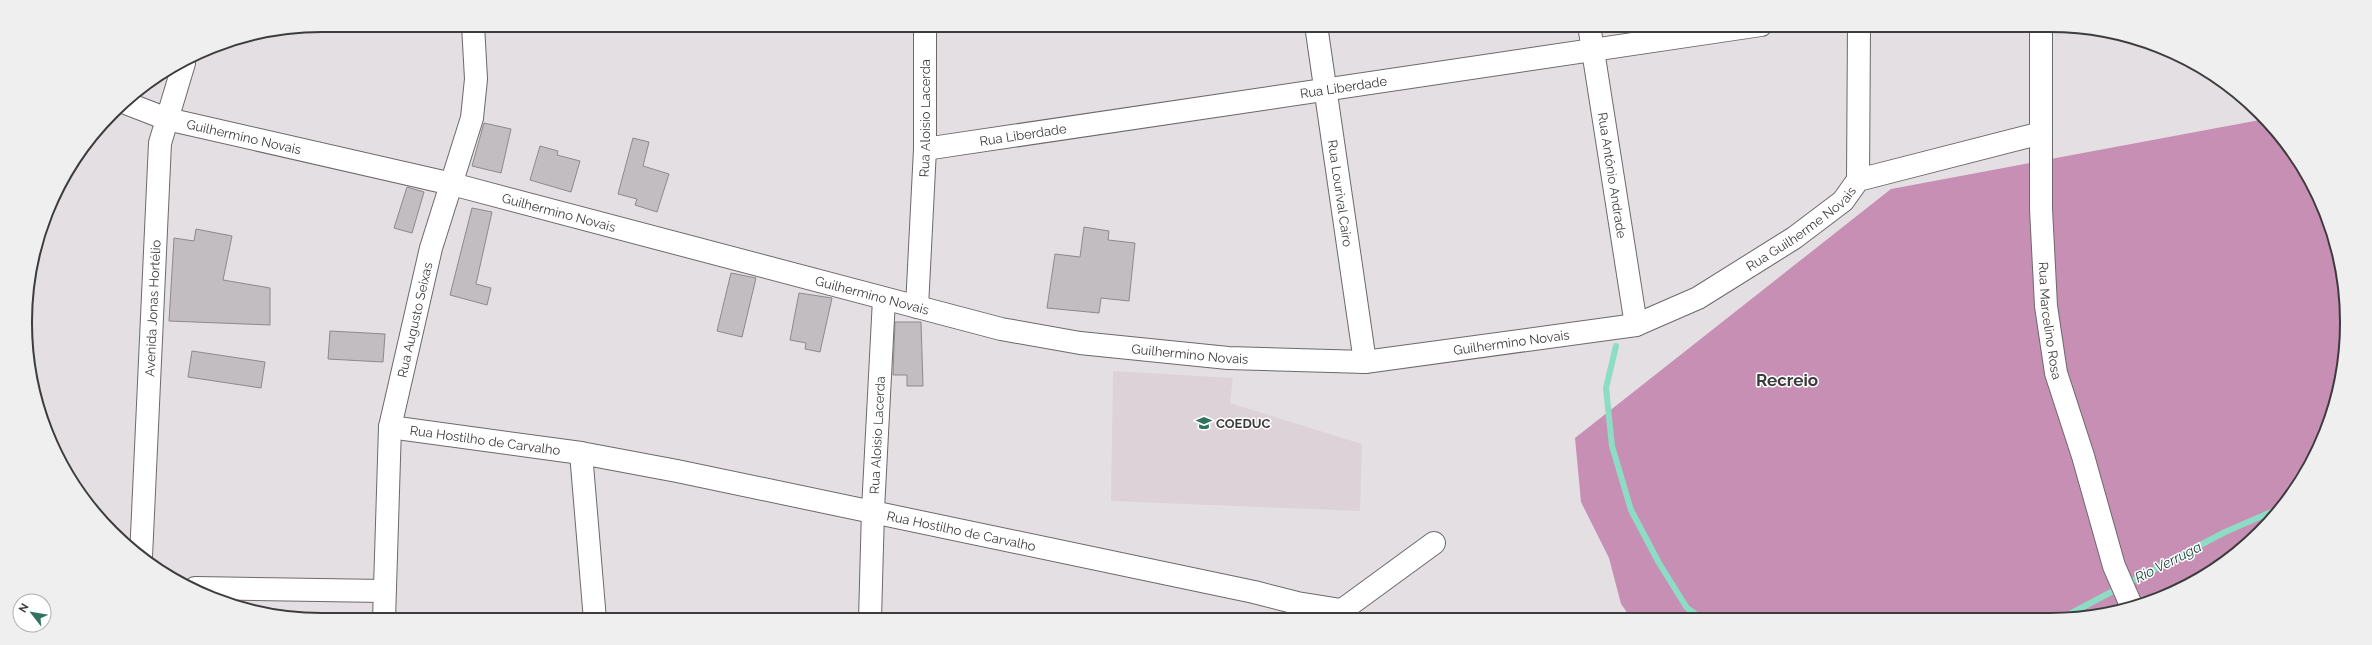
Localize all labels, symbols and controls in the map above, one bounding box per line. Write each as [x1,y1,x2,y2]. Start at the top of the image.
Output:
street label: Rua Aloisio Lacerda [916,59,933,178]
street label: Rua Liberdade [1299,73,1388,101]
street label: Rua Antônio Andrade [1595,111,1630,240]
street label: Guilhermino Novais [185,116,303,157]
street label: Rua Liberdade [978,121,1068,148]
street label: Rua Lourival Cairo [1325,139,1356,248]
street label: Rua Guilherme Novais [1743,183,1859,274]
street label: Guilhermino Novais [500,190,617,234]
street label: Avenida Jonas Hortélio [142,239,163,377]
street label: Rua Augusto Seixas [394,261,435,379]
street label: Rua Marcelino Rosa [2036,261,2065,381]
street label: Guilhermino Novais [814,273,931,317]
street label: Guilhermino Novais [1452,327,1570,357]
street label: Guilhermino Novais [1131,341,1248,366]
district label: Recreio [1756,370,1818,390]
street label: Rua Aloisio Lacerda [866,376,887,495]
school or university icon: COEDUC [1195,414,1213,432]
place label: COEDUC [1216,416,1270,431]
street label: Rua Hostilho de Carvalho [409,422,562,458]
street label: Rua Hostilho de Carvalho [886,508,1038,554]
water label: Rio Verruga [2132,538,2204,586]
north arrow [12,593,52,633]
text: N [16,601,32,615]

